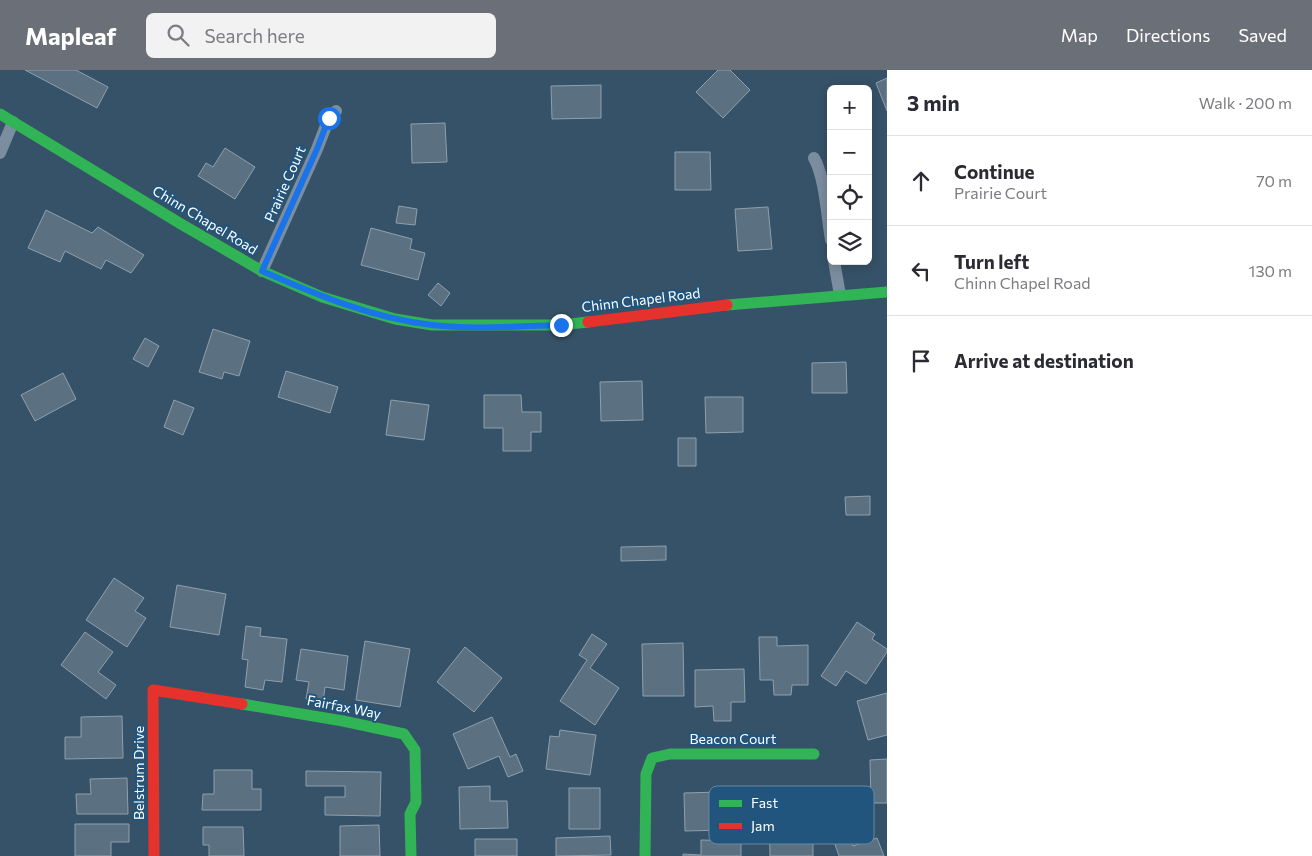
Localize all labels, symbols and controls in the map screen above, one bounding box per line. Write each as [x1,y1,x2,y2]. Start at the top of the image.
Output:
search box [146,13,496,58]
text: Mapleaf [25,21,116,50]
icon: search [164,21,192,49]
text: Search here [204,24,305,47]
text: Map [1061,24,1098,46]
text: Directions [1126,24,1210,46]
text: Saved [1238,24,1287,46]
map controls [827,85,872,265]
button: + [827,85,872,130]
text: 3 min [907,90,960,115]
text: Walk · 200 m [1199,93,1292,112]
route start [318,107,341,130]
button: − [827,130,872,175]
street label: Prairie Court [260,143,309,224]
text: Continue [954,160,1034,183]
icon: ahead [907,167,935,195]
text: 70 m [1256,171,1292,190]
button: locate [827,175,872,220]
street label: Chinn Chapel Road [150,182,261,258]
text: Prairie Court [954,183,1047,202]
button: layers [827,220,872,265]
text: Turn left [954,250,1029,273]
icon: left [907,257,935,285]
text: 130 m [1249,261,1292,280]
text: Chinn Chapel Road [954,273,1091,292]
street label: Chinn Chapel Road [581,284,701,315]
route end [550,314,573,337]
icon: arrive [907,347,935,375]
text: Arrive at destination [954,349,1134,372]
street label: Fairfax Way [306,691,383,722]
street label: Belstrum Drive [130,726,147,820]
street label: Beacon Court [690,730,777,747]
legend [709,786,874,844]
text: Fast [751,794,778,811]
text: Jam [751,817,775,834]

